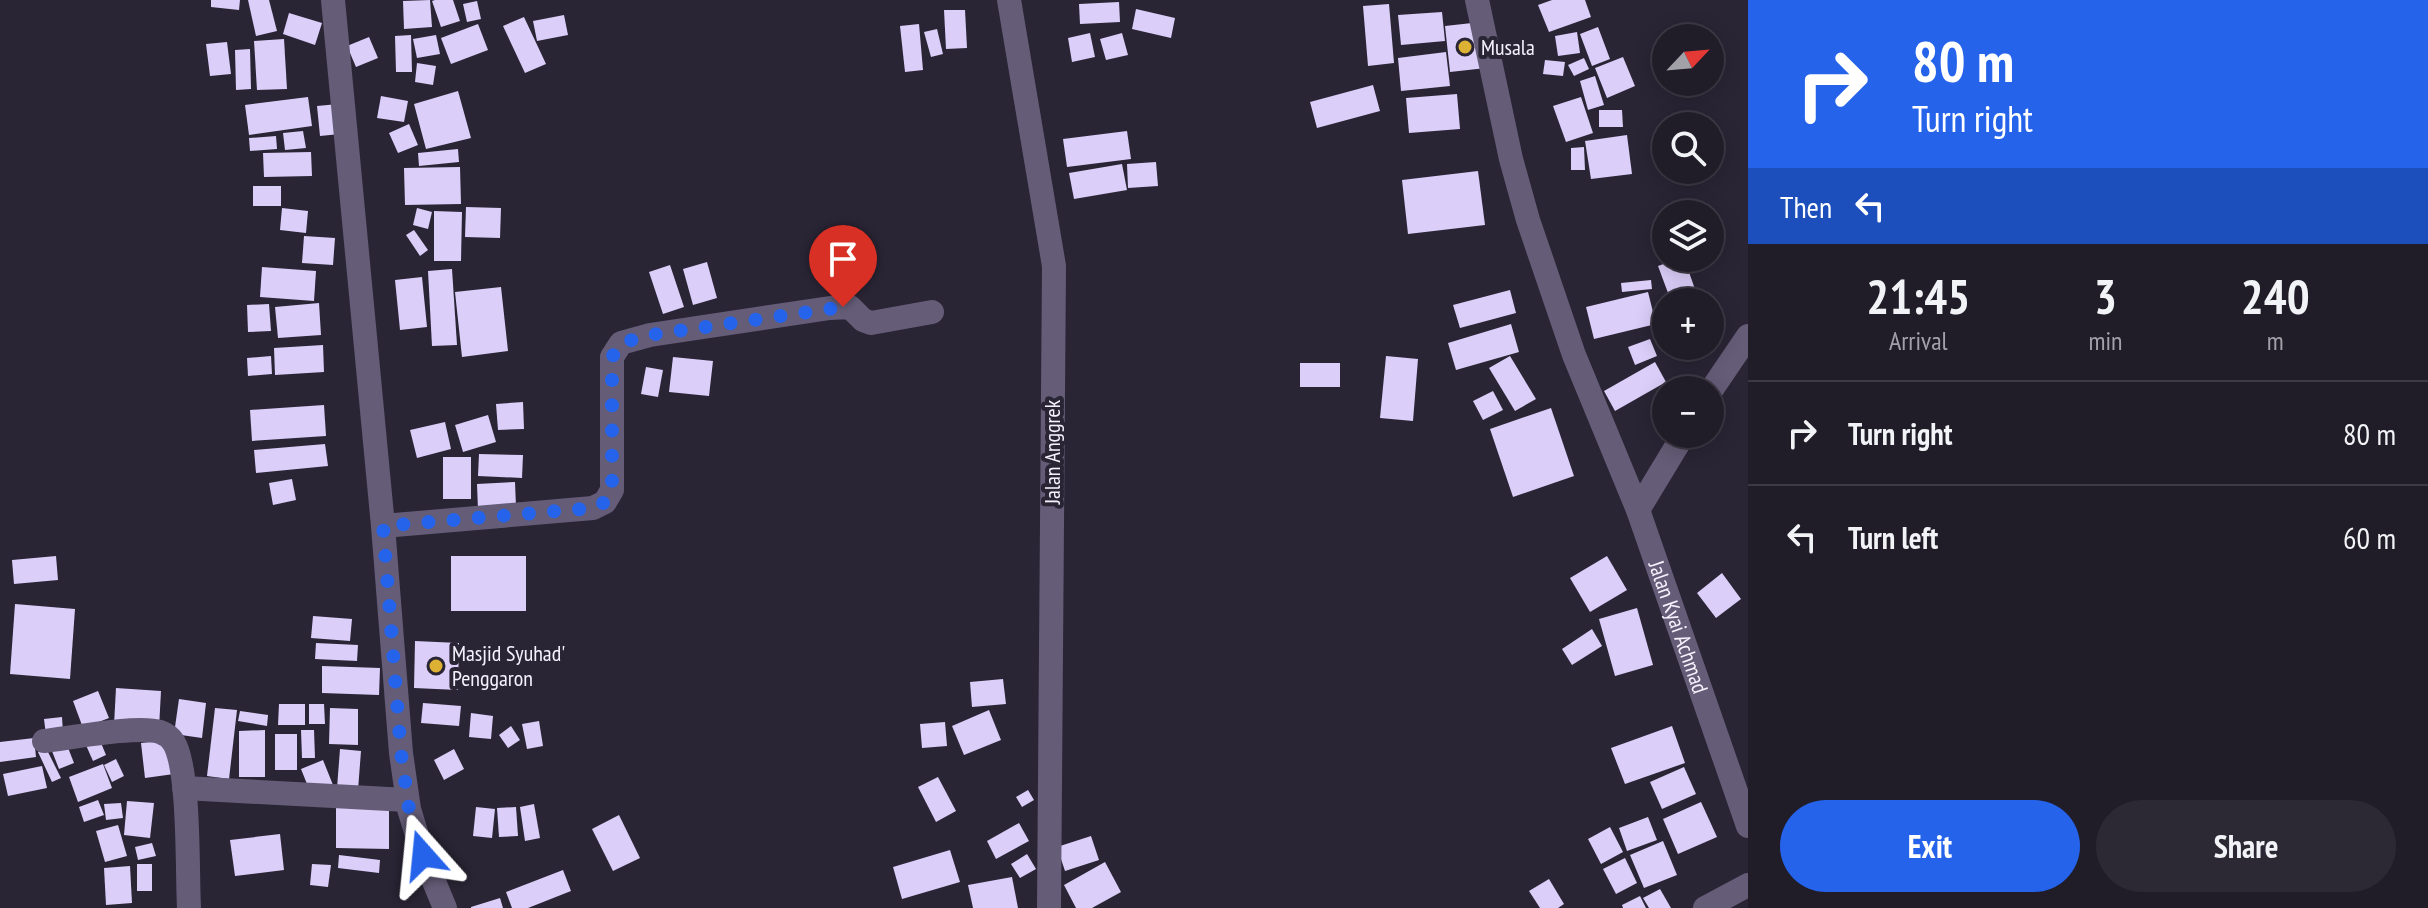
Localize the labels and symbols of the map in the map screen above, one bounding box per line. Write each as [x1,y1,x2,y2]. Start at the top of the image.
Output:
north arrow [1652,24,1724,96]
place label: Musala [1481,33,1535,61]
marker: Musala [1456,38,1474,56]
pin [809,225,877,307]
street label: Jalan Anggrek [1038,399,1066,505]
street label: Jalan Kyai Achmad [1642,556,1715,697]
place label: Masjid Syuhad' Penggaron [452,639,565,692]
marker: Masjid Syuhad' Penggaron [427,657,445,675]
position arrow [381,813,465,897]

